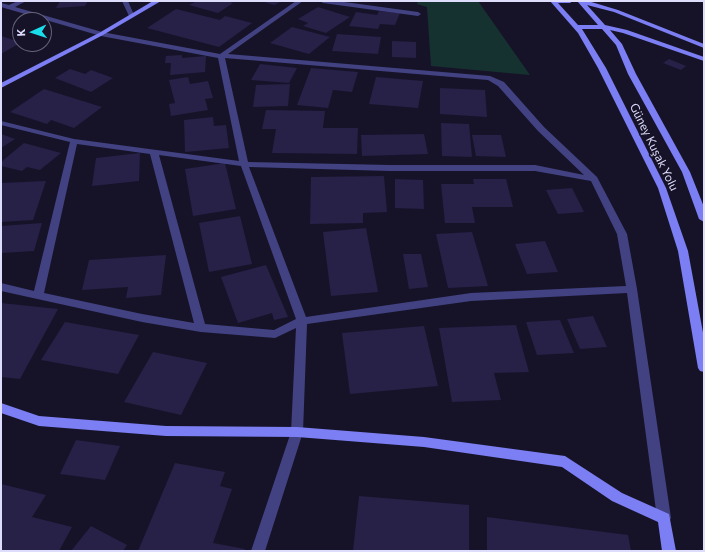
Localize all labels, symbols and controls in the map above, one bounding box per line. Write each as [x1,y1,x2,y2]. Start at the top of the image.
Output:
north arrow [12,12,52,52]
text: K [14,28,27,37]
street label: Güney Kuşak Yolu [627,101,681,193]

